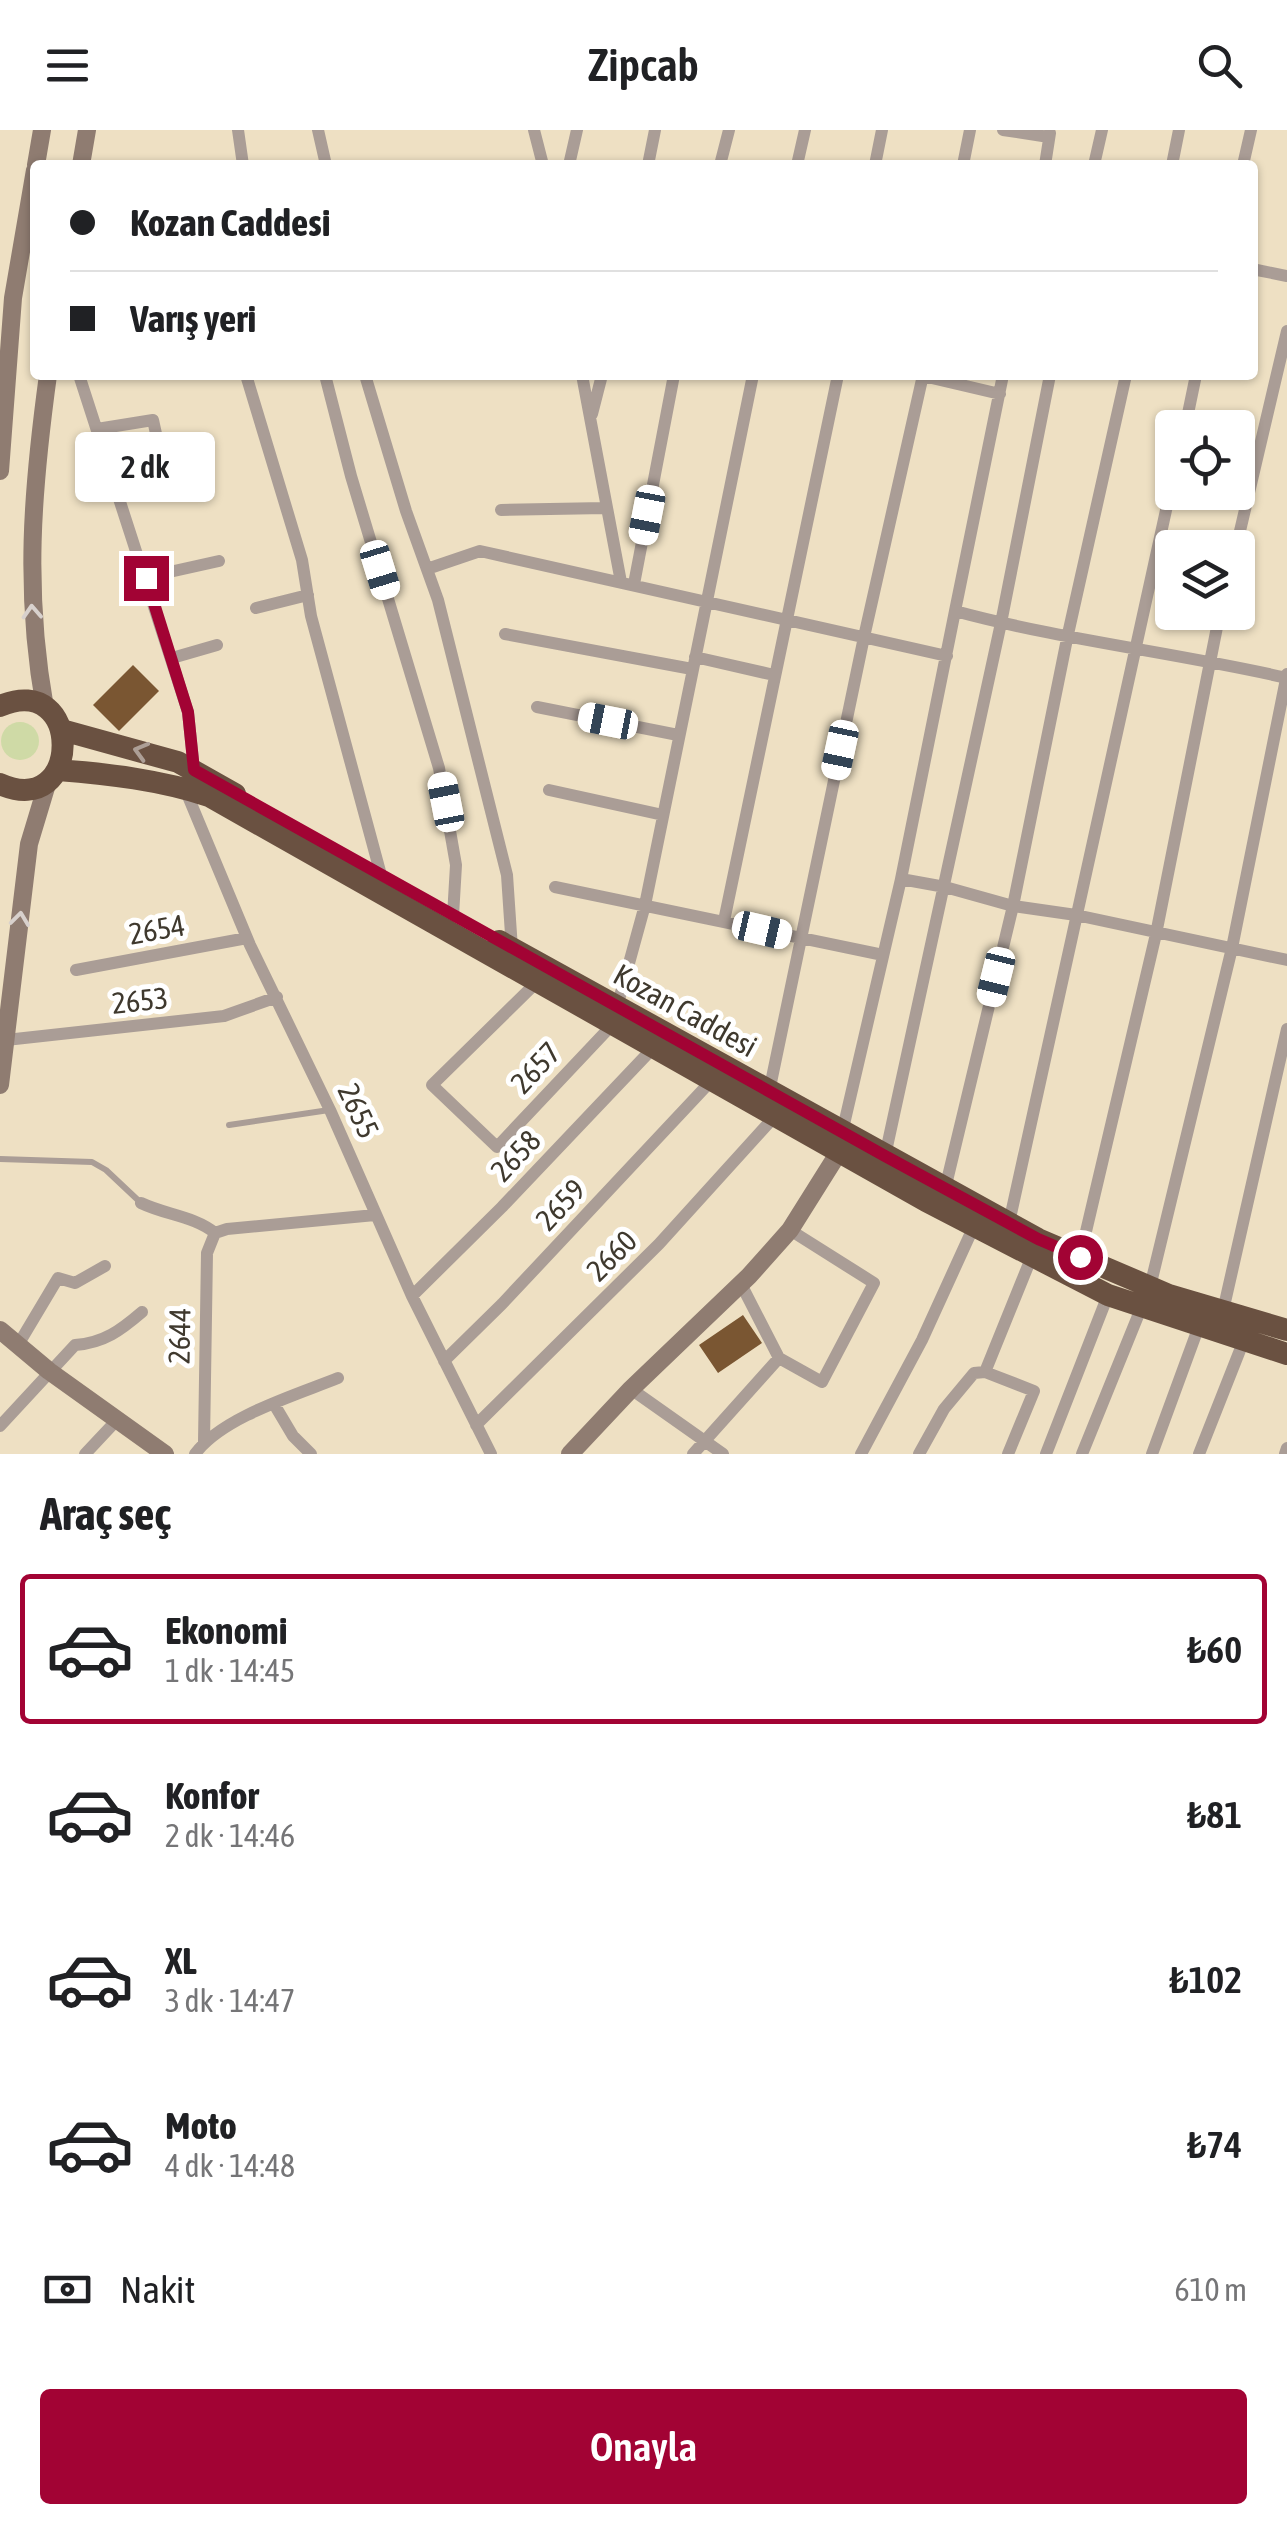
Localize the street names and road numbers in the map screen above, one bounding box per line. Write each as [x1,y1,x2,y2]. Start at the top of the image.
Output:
street label: 2654 [126,907,188,951]
street label: Kozan Caddesi [608,957,763,1063]
street label: 2653 [110,980,170,1020]
street label: 2657 [504,1035,567,1100]
street label: 2655 [332,1078,386,1143]
street label: 2658 [484,1123,547,1188]
street label: 2659 [529,1172,592,1237]
street label: 2660 [579,1223,643,1287]
street label: 2644 [162,1307,196,1364]

